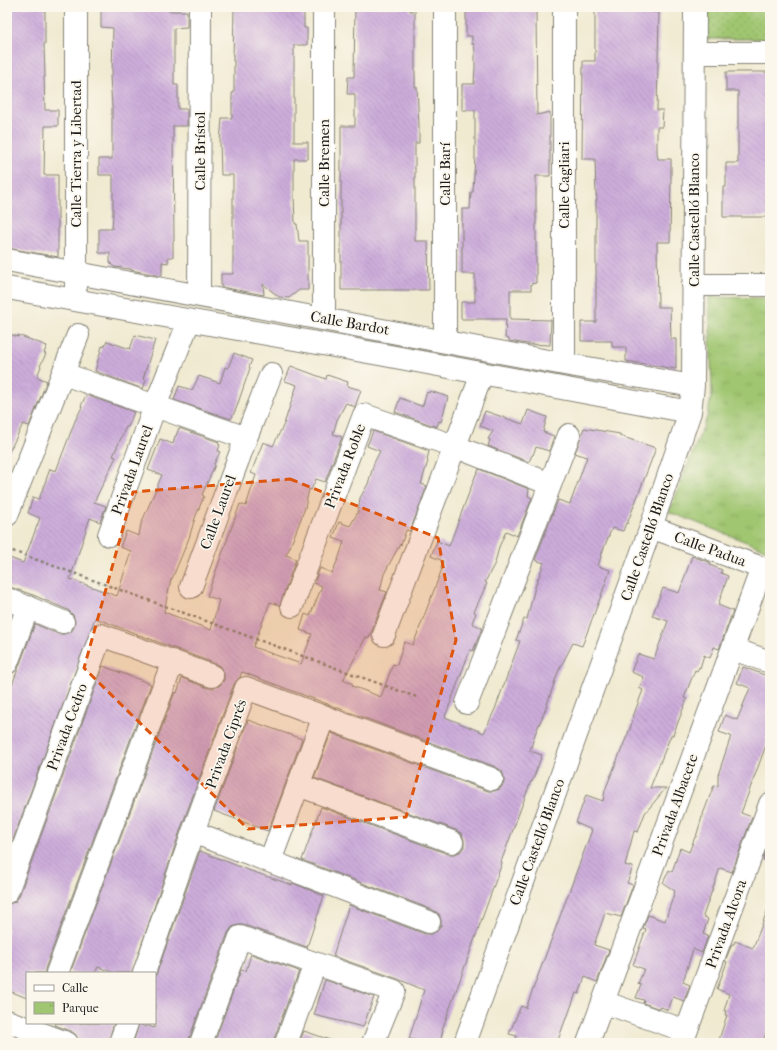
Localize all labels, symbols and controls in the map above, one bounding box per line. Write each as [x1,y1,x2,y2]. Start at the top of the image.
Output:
street label: Calle Tierra y Libertad [67,80,85,228]
street label: Calle Brístol [191,112,209,190]
street label: Calle Bremen [315,119,333,207]
street label: Calle Cagliari [555,141,573,229]
street label: Calle Barí [436,142,454,206]
street label: Calle Castelló Blanco [685,153,703,287]
street label: Calle Bardot [309,307,391,339]
street label: Privada Roble [321,420,370,511]
street label: Privada Laurel [107,423,157,517]
street label: Calle Castelló Blanco [617,470,677,603]
street label: Calle Laurel [196,472,240,552]
street label: Calle Padua [672,528,749,571]
street label: Privada Cedro [43,680,91,773]
street label: Privada Ciprés [201,696,251,791]
street label: Privada Albacete [648,751,702,859]
street label: Calle Castelló Blanco [506,776,568,908]
street label: Privada Alcora [702,876,751,971]
legend [26,972,156,1024]
text: Calle [62,981,88,995]
text: Parque [62,1001,99,1015]

